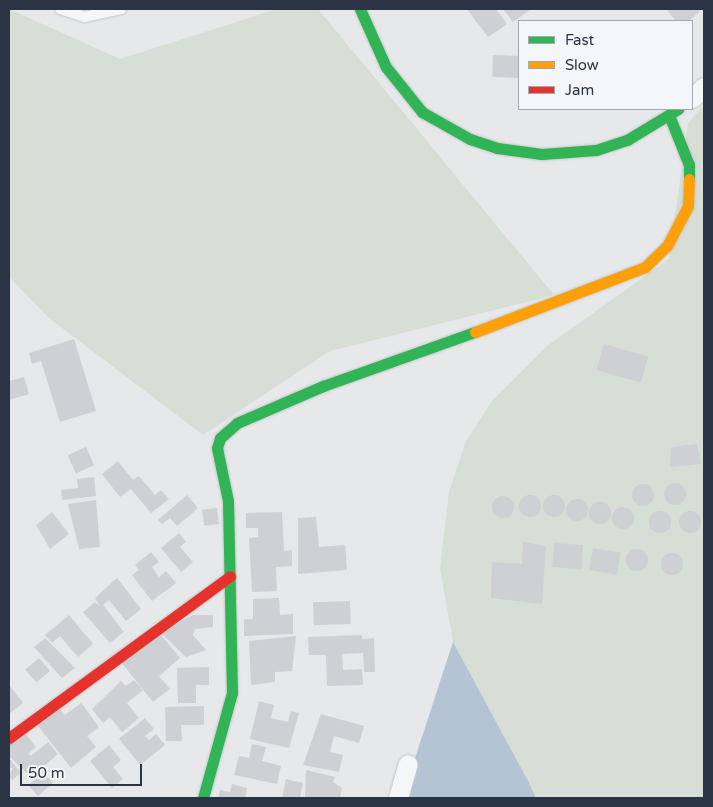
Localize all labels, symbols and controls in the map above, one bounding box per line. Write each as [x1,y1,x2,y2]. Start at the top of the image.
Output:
legend [518,20,693,110]
text: Fast [565,31,594,49]
text: Slow [565,56,599,74]
text: Jam [565,81,594,99]
scale bar [22,754,145,786]
text: 50 m [28,764,65,782]

